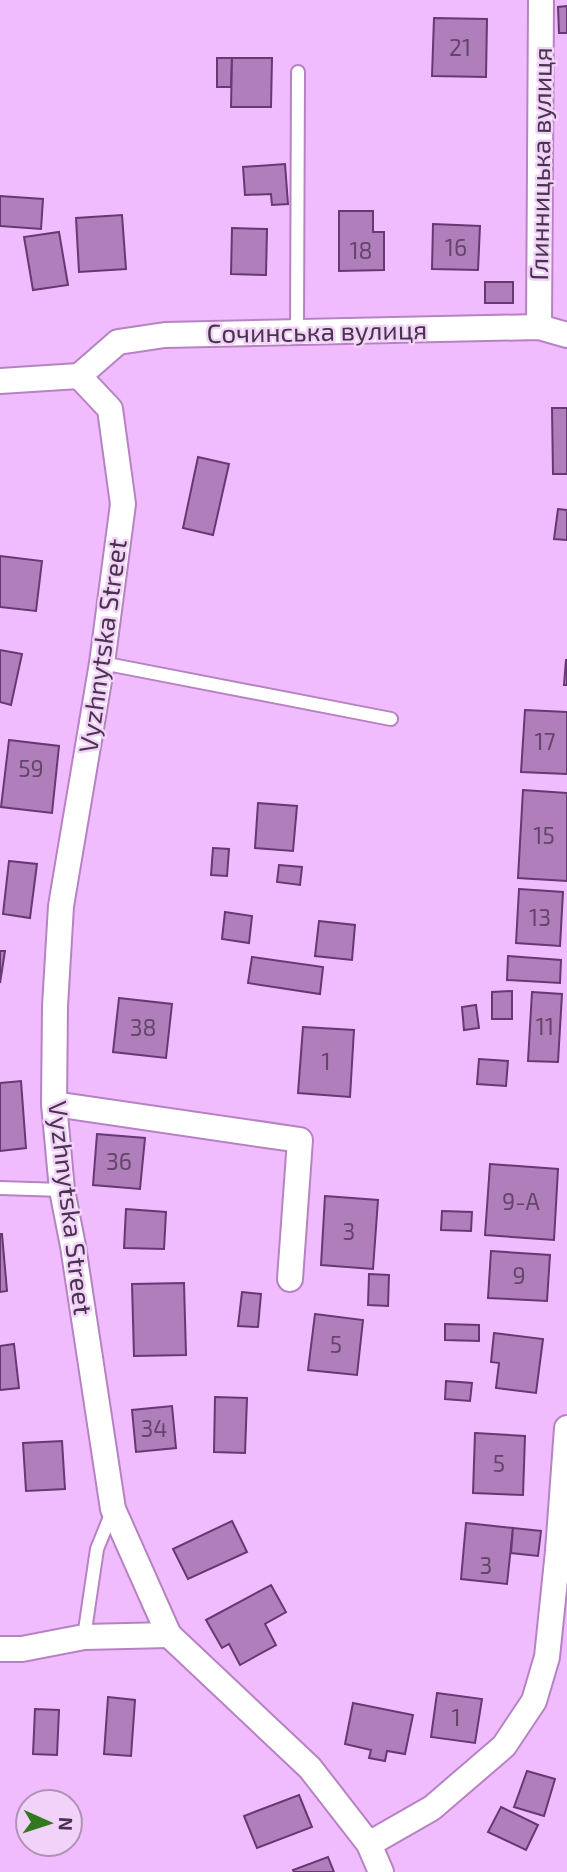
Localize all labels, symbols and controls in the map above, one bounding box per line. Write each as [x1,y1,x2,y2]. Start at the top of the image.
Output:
house number: 21 [449,33,471,61]
street label: Глинницька вулиця [522,47,558,281]
house number: 16 [445,233,467,261]
house number: 18 [349,236,373,264]
street label: Сочинська вулиця [206,313,428,349]
street label: Vyzhnytska Street [71,537,132,755]
house number: 17 [535,727,556,755]
house number: 59 [18,754,44,782]
house number: 15 [533,821,555,849]
house number: 13 [529,903,551,931]
house number: 11 [536,1012,554,1040]
house number: 38 [130,1013,156,1041]
house number: 1 [321,1047,331,1075]
street label: Vyzhnytska Street [43,1099,100,1317]
house number: 36 [106,1147,132,1175]
house number: 9-А [502,1187,541,1215]
house number: 3 [343,1217,355,1245]
house number: 9 [512,1261,526,1289]
house number: 5 [330,1330,342,1358]
house number: 34 [141,1414,167,1442]
house number: 5 [493,1449,505,1477]
house number: 3 [480,1551,492,1579]
house number: 1 [451,1703,461,1731]
north arrow [14,1788,84,1858]
text: N [55,1816,78,1831]

